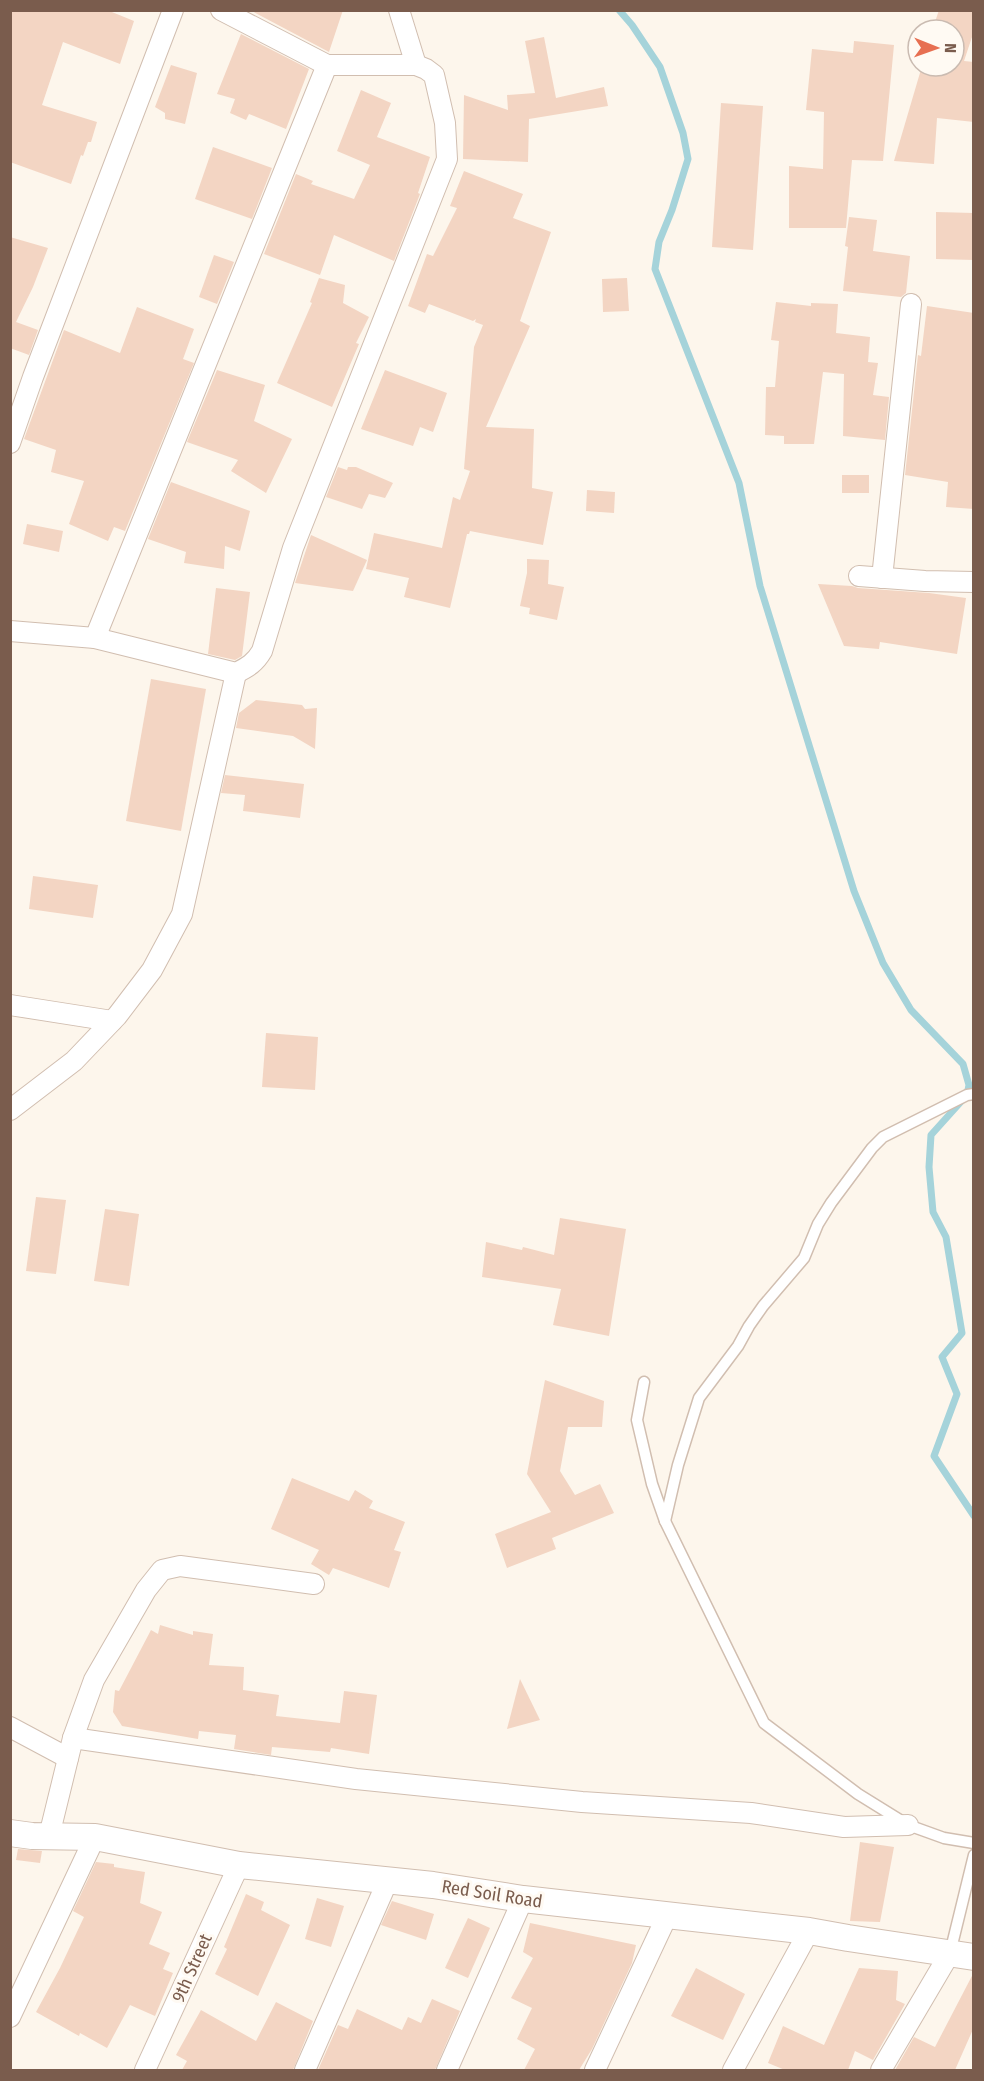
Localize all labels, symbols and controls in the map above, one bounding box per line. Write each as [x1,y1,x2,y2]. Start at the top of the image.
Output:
north arrow [906,18,966,78]
text: N [941,43,960,53]
street label: Red Soil Road [440,1875,544,1913]
street label: 9th Street [167,1930,217,2006]

